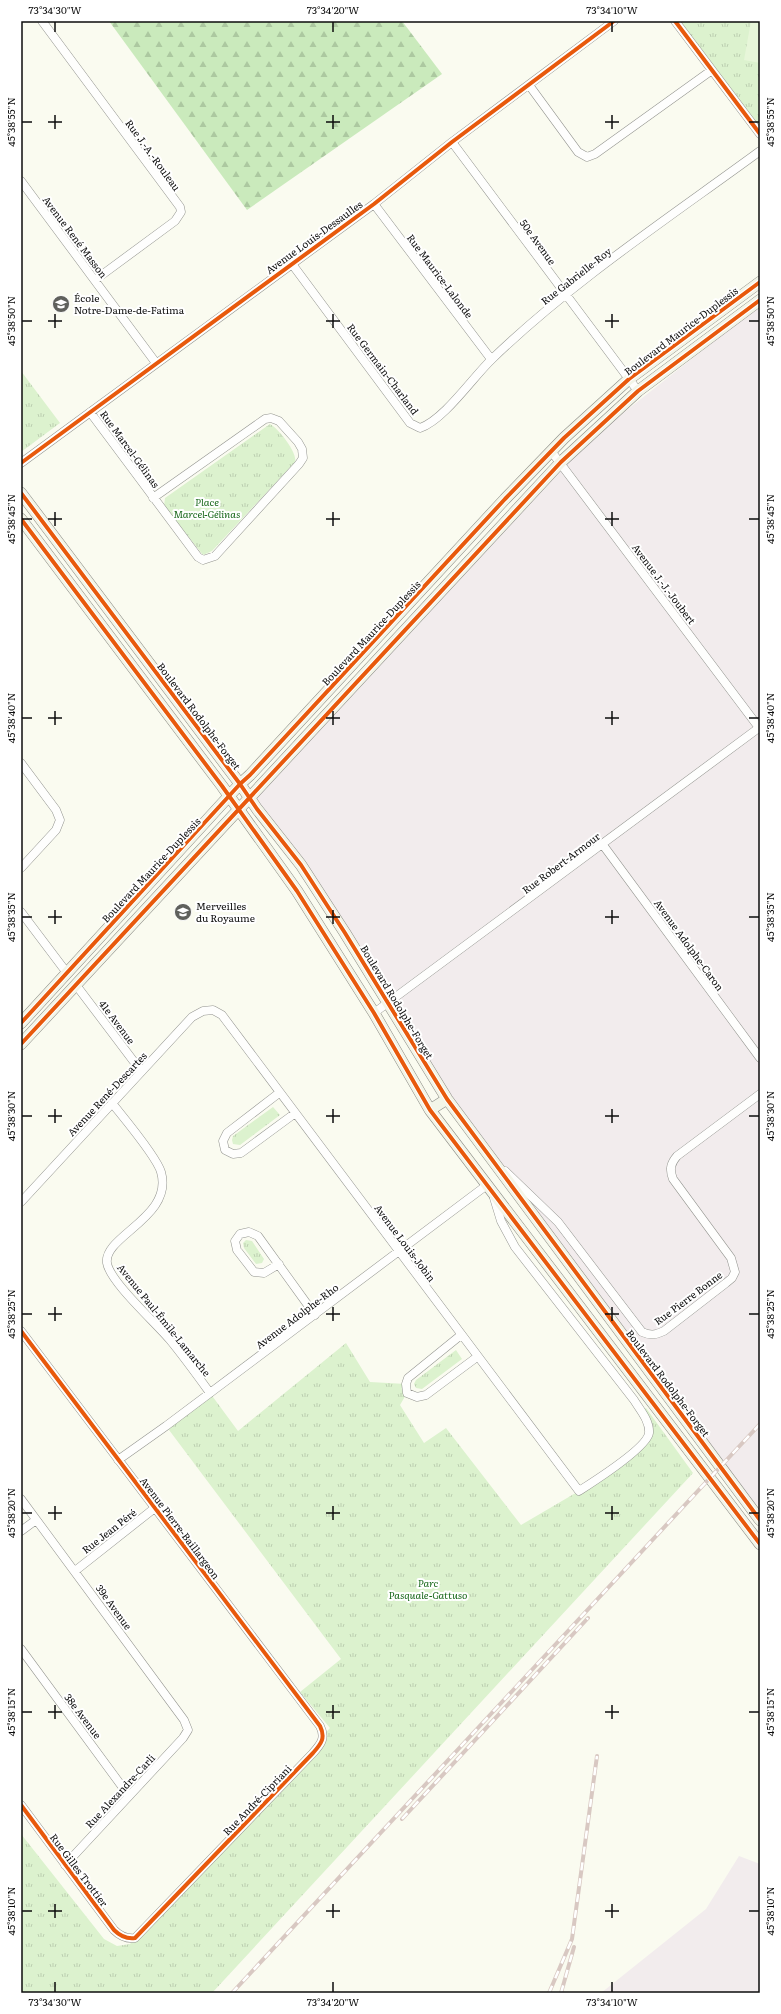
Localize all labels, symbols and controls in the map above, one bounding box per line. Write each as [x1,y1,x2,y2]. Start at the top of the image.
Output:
text: 73°34'30"W [29,2,82,17]
text: 73°34'20"W [307,2,359,17]
text: 73°34'10"W [586,2,638,17]
text: 45°38'55"N [3,97,18,147]
text: 45°38'55"N [762,97,777,147]
street label: Rue J.-A.-Rouleau [122,116,185,194]
street label: Avenue René Masson [39,192,112,281]
street label: Avenue Louis-Dessaulles [262,196,366,277]
street label: 50e Avenue [517,216,560,268]
street label: Rue Maurice-Lalonde [404,230,477,321]
street label: Rue Gabrielle-Roy [537,243,614,308]
street label: Boulevard Maurice-Duplessis [621,282,741,378]
place label: École Notre-Dame-de-Fatima [74,290,185,317]
school or university icon: École Notre-Dame-de-Fatima [51,294,71,314]
text: 45°38'50"N [3,296,18,346]
text: 45°38'50"N [762,296,777,346]
street label: Rue Germain-Charland [344,320,423,417]
street label: Rue Marcel-Gélinas [97,407,164,491]
text: 45°38'45"N [3,494,18,544]
park label: Place Marcel-Gélinas [174,494,240,521]
text: 45°38'45"N [762,494,777,544]
street label: Avenue J.-J.-Joubert [629,540,700,627]
street label: Boulevard Maurice-Duplessis [318,576,424,689]
street label: Boulevard Rodolphe-Forget [154,659,245,772]
text: 45°38'40"N [3,693,18,743]
text: 45°38'40"N [762,693,777,743]
street label: Boulevard Maurice-Duplessis [98,813,204,926]
street label: Rue Robert-Armour [518,828,603,897]
text: 45°38'35"N [3,892,18,942]
text: 45°38'35"N [762,892,777,942]
street label: Avenue Adolphe-Caron [651,896,728,994]
place label: Merveilles du Royaume [196,898,255,925]
school or university icon: Merveilles du Royaume [173,902,193,922]
street label: Boulevard Rodolphe-Forget [357,942,438,1062]
street label: 41e Avenue [96,996,139,1047]
street label: Avenue René-Descartes [64,1048,150,1139]
text: 45°38'30"N [3,1091,18,1141]
text: 45°38'30"N [762,1091,777,1141]
street label: Avenue Louis-Jobin [371,1201,440,1285]
street label: Avenue Paul-Émile-Lamarche [114,1260,215,1379]
street label: Rue Pierre Bonne [650,1267,725,1328]
street label: Avenue Adolphe-Rho [252,1279,341,1352]
text: 45°38'25"N [3,1289,18,1339]
text: 45°38'25"N [762,1289,777,1339]
street label: Boulevard Rodolphe-Forget [623,1326,714,1439]
street label: Avenue Pierre-Baillargeon [137,1473,224,1582]
text: 45°38'20"N [3,1488,18,1538]
text: 45°38'20"N [762,1488,777,1538]
street label: Rue Jean Péré [78,1505,139,1557]
park label: Parc Pasquale-Gattuso [388,1575,468,1602]
street label: 39e Avenue [93,1581,136,1633]
text: 45°38'15"N [3,1688,18,1736]
text: 45°38'15"N [762,1688,777,1736]
street label: 38e Avenue [61,1690,105,1741]
street label: Rue Alexandre-Carli [81,1750,158,1831]
street label: Rue André-Cipriani [219,1760,295,1838]
street label: Rue Gilles Trottier [47,1830,112,1910]
text: 45°38'10"N [3,1886,18,1936]
text: 45°38'10"N [762,1886,777,1936]
text: 73°34'30"W [29,1994,82,2009]
text: 73°34'20"W [307,1994,359,2009]
text: 73°34'10"W [586,1994,638,2009]

